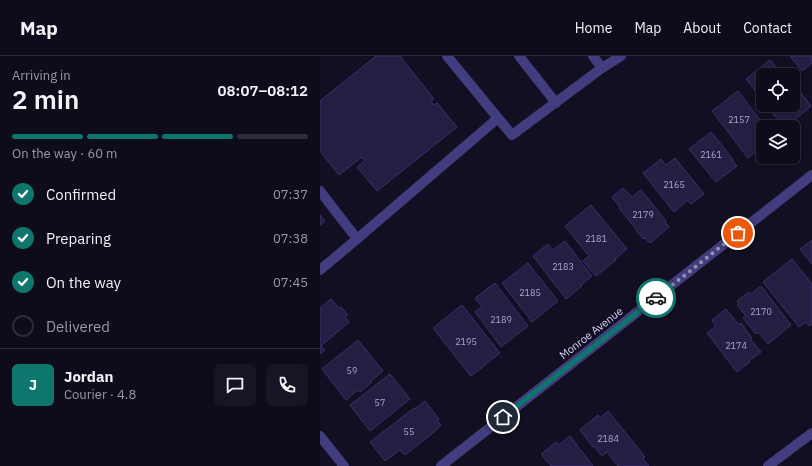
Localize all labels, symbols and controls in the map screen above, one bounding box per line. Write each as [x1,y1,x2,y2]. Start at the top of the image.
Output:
text: Map [20,16,58,40]
text: Home [575,19,612,37]
text: Map [634,19,661,37]
text: About [683,19,721,37]
text: Contact [743,19,792,37]
text: Arriving in [12,67,71,84]
map controls [756,68,800,164]
button: locate [756,68,800,112]
text: 08:07–08:12 [218,81,308,100]
text: 2 min [12,82,79,116]
house number: 2157 [728,114,750,125]
button: layers [756,120,800,164]
text: On the way · 60 m [12,145,117,162]
house number: 2161 [700,149,722,160]
house number: 2165 [663,179,685,190]
icon: check [12,183,34,205]
text: Confirmed [46,185,116,204]
text: 07:37 [273,186,308,203]
house number: 2179 [632,209,654,220]
pin [721,216,755,250]
icon: bag [727,222,749,244]
icon: check [12,227,34,249]
text: Preparing [46,229,111,248]
text: 07:38 [273,230,308,247]
house number: 2181 [585,233,607,244]
house number: 2183 [552,261,574,272]
icon: check [12,271,34,293]
text: On the way [46,273,121,292]
text: 07:45 [273,274,308,291]
courier [636,278,676,318]
house number: 2185 [519,287,541,298]
icon: car [645,287,667,309]
street label: Monroe Avenue [556,304,626,362]
house number: 2170 [750,306,772,317]
house number: 2189 [490,314,512,325]
text: Delivered [46,317,110,336]
house number: 2195 [455,336,477,347]
house number: 2174 [725,340,747,351]
button: chat [214,364,256,406]
button: phone [266,364,308,406]
house number: 59 [347,365,357,376]
text: Jordan [64,367,113,386]
text: J [29,375,37,394]
text: Courier · 4.8 [64,386,136,403]
house number: 57 [375,397,385,408]
pin [486,400,520,434]
icon: home [492,406,514,428]
house number: 55 [404,426,414,437]
house number: 2184 [597,433,619,444]

